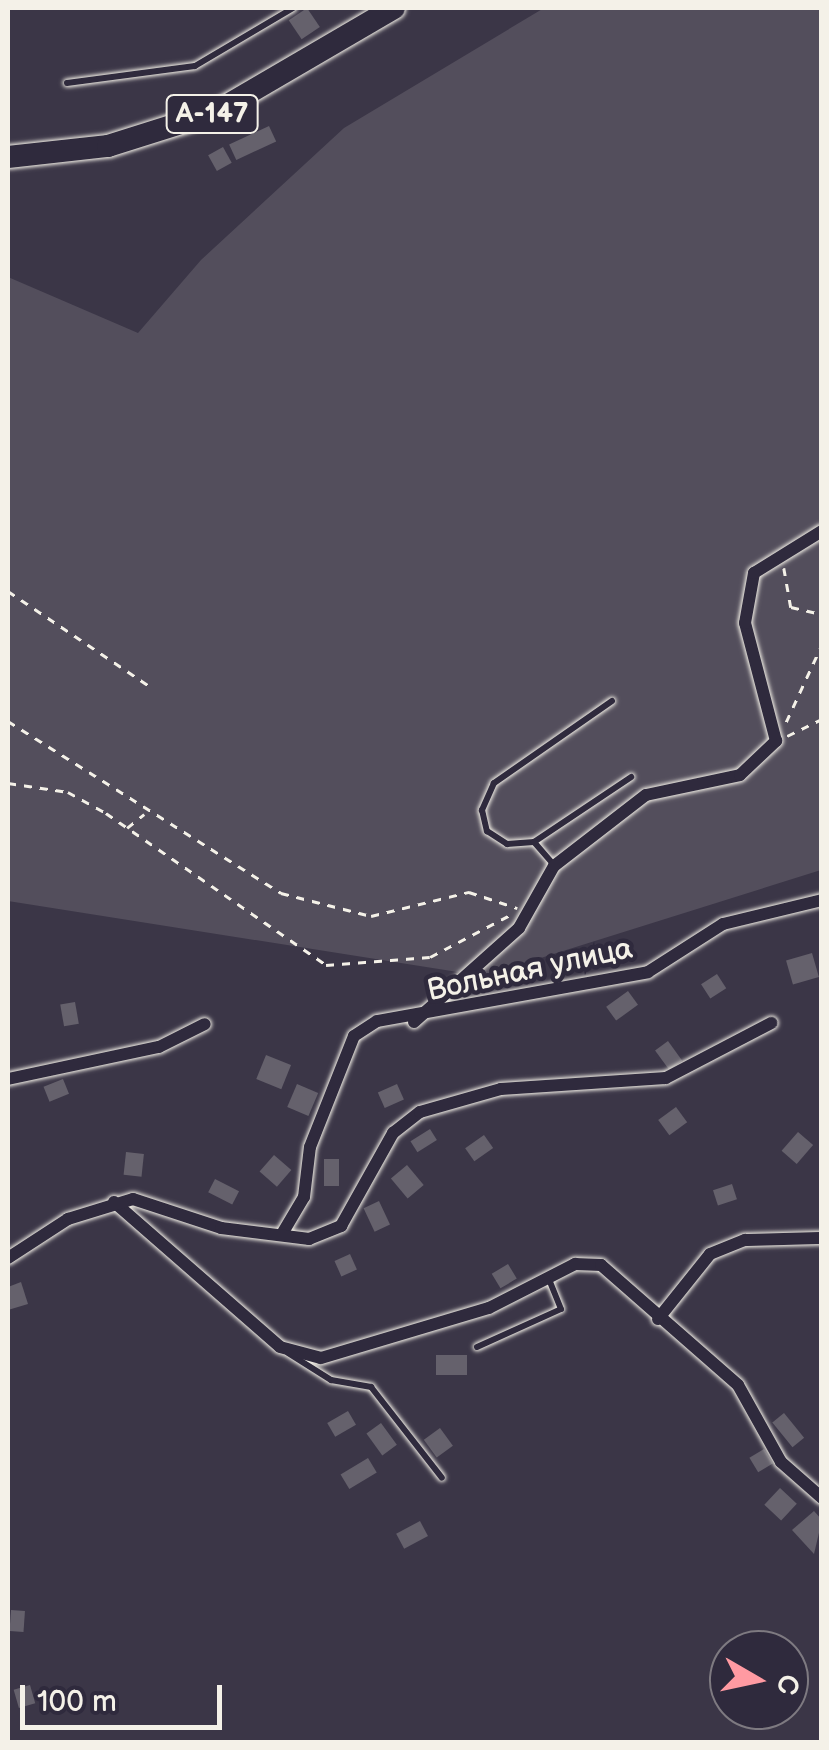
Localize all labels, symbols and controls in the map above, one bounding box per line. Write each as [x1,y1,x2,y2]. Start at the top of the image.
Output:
road number: А-147 [164,91,260,137]
street label: Вольная улица [424,931,636,1009]
north arrow [709,1630,809,1730]
scale bar [25,1665,228,1727]
text: С [769,1672,805,1697]
text: 100 m [37,1684,117,1720]

